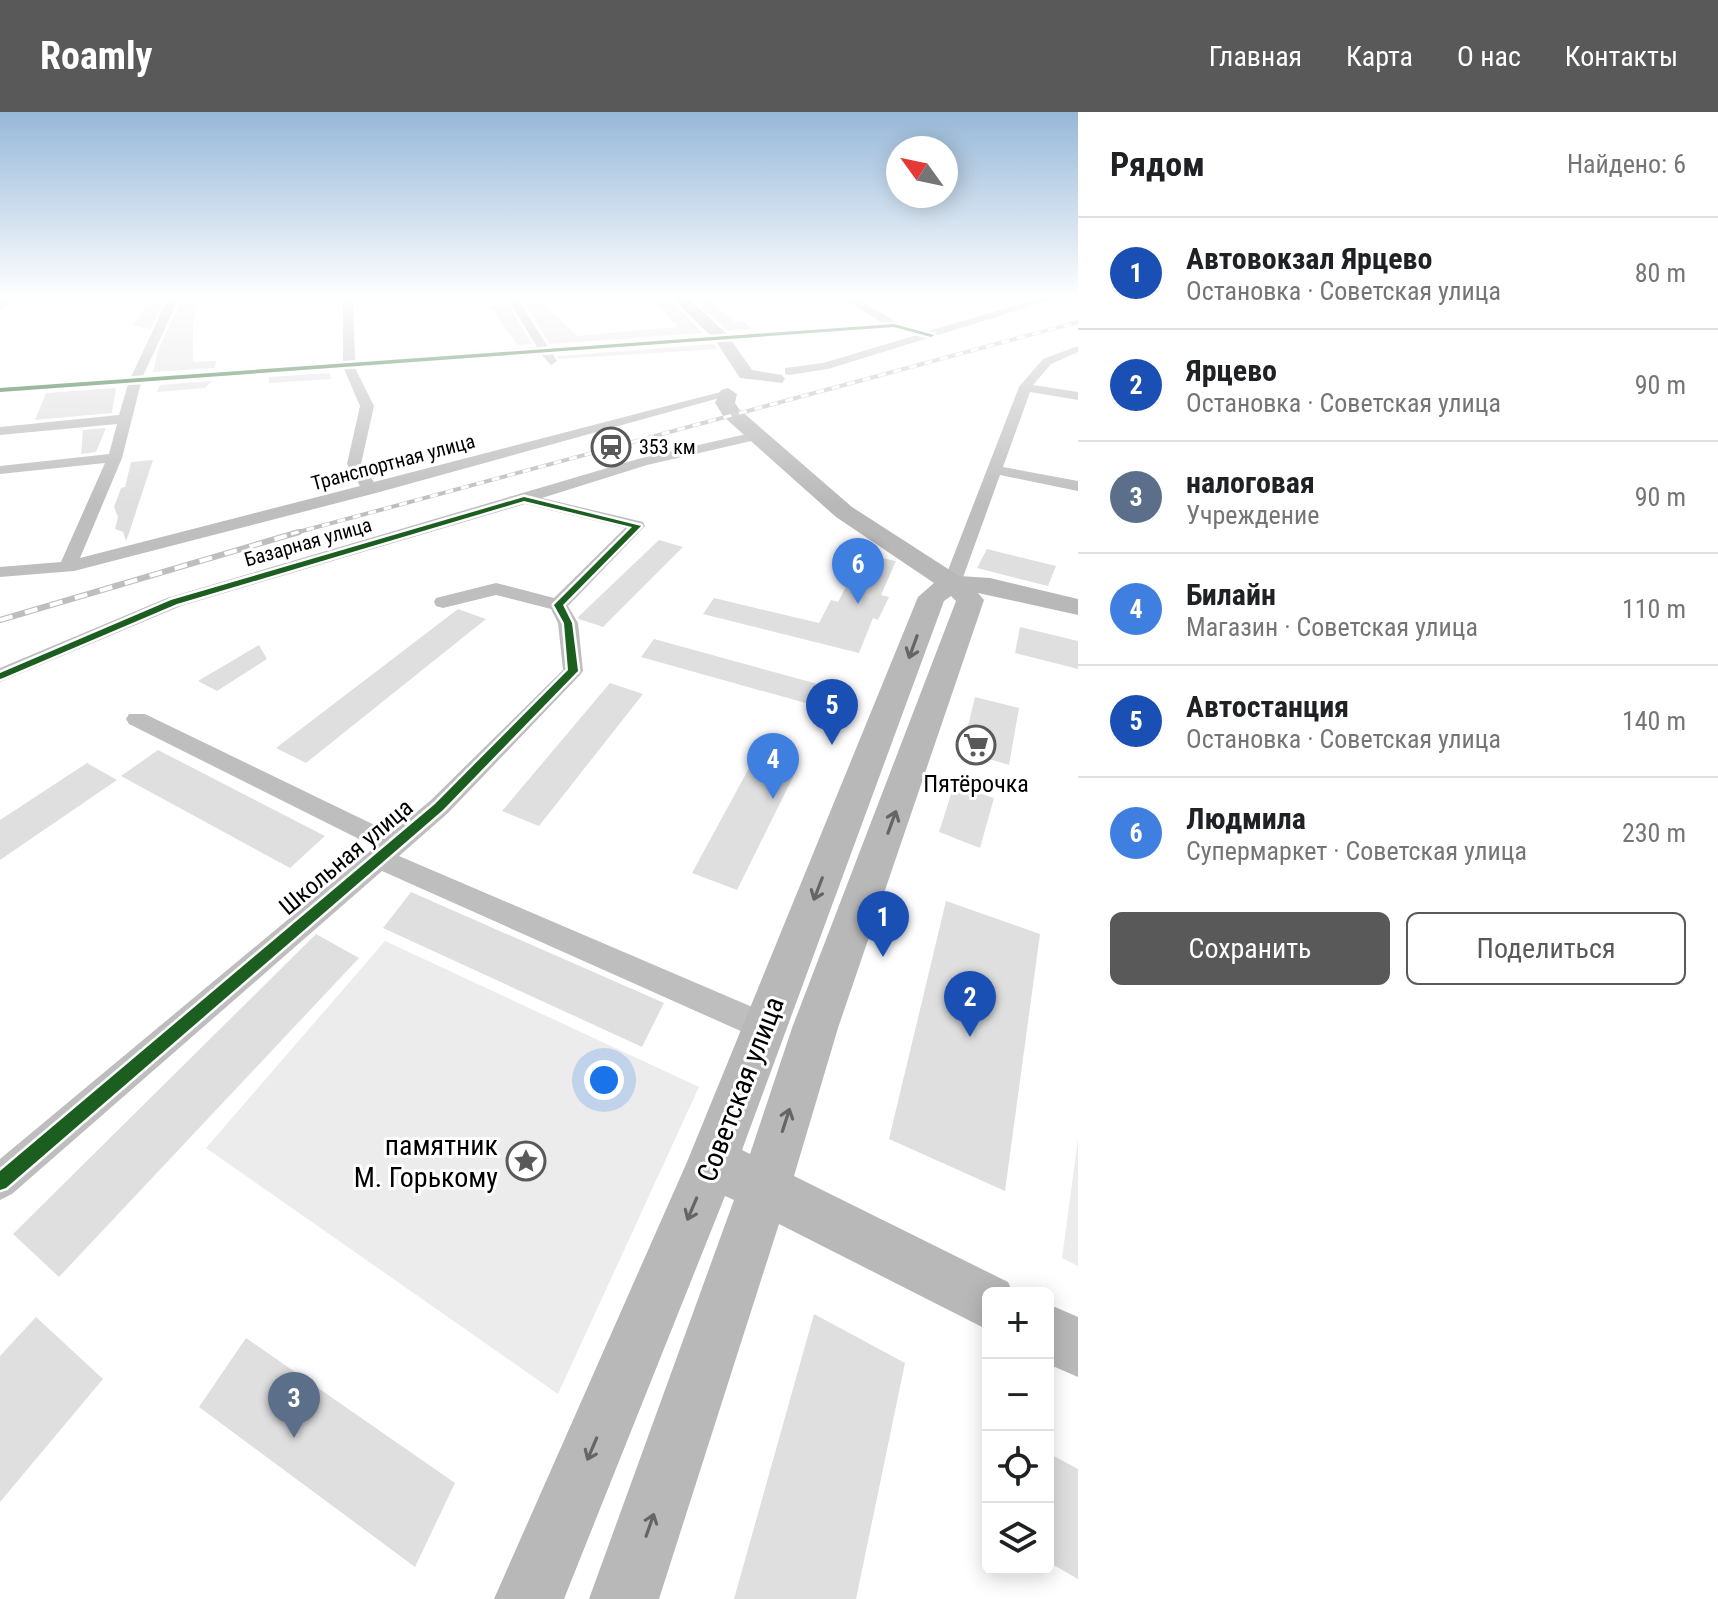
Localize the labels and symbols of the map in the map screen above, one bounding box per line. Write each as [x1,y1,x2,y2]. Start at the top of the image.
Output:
north arrow [886,136,958,208]
station icon: 353 км [590,426,632,468]
street label: Транспортная улица [309,429,477,495]
place label: 353 км [639,435,696,459]
street label: Базарная улица [242,512,374,572]
pin: 6 [832,538,884,604]
one-way arrow [905,634,919,659]
pin: 5 [806,679,858,745]
supermarket icon: Пятёрочка [955,724,997,766]
pin: 4 [747,733,799,799]
place label: Пятёрочка [923,770,1029,798]
street label: Школьная улица [274,793,418,921]
one-way arrow [886,810,900,835]
one-way arrow [810,876,824,901]
pin: 1 [857,891,909,957]
pin: 2 [944,971,996,1037]
street label: Советская улица [690,992,791,1186]
your location [584,1060,624,1100]
one-way arrow [779,1107,794,1133]
place label: памятник М. Горькому [354,1129,498,1194]
place icon: памятник М. Горькому [505,1140,547,1182]
one-way arrow [684,1196,699,1221]
pin: 3 [268,1372,320,1438]
one-way arrow [583,1436,598,1461]
one-way arrow [643,1513,658,1538]

